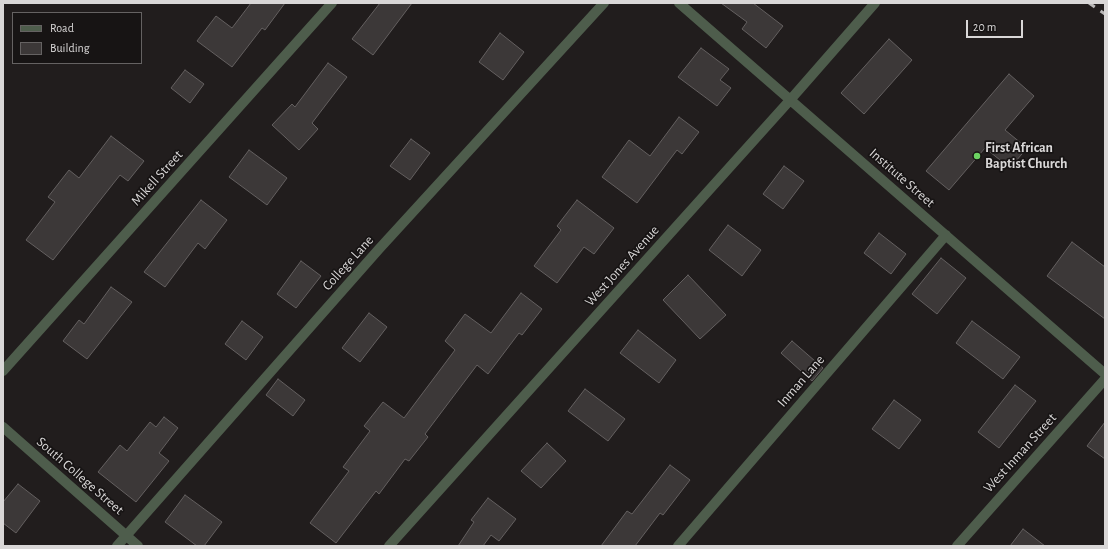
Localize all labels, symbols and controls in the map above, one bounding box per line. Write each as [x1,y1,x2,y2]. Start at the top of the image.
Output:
legend [12,12,142,64]
scale bar [968,12,1025,38]
text: 20 m [973,21,996,33]
text: Road [50,22,74,34]
text: Building [50,42,90,54]
place label: First African Baptist Church [985,140,1067,172]
street label: Institute Street [866,145,938,211]
street label: Mikell Street [128,147,186,209]
marker: First African Baptist Church [972,151,982,161]
street label: West Jones Avenue [581,222,663,310]
street label: College Lane [319,232,377,294]
street label: Inman Lane [774,351,828,411]
street label: West Inman Street [980,410,1060,496]
street label: South College Street [33,434,127,518]

